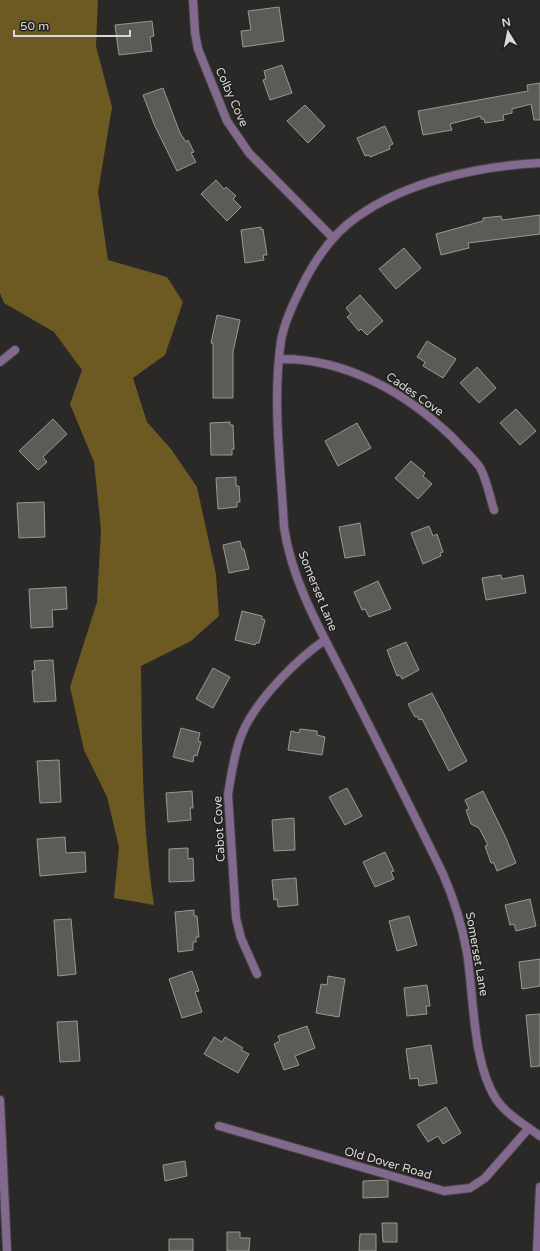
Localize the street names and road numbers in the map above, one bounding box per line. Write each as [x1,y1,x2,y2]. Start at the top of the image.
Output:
street label: Colby Cove [213,65,251,129]
street label: Cades Cove [384,369,447,419]
street label: Somerset Lane [296,549,341,633]
street label: Cabot Cove [210,795,228,862]
street label: Somerset Lane [463,911,491,997]
street label: Old Dover Road [343,1144,433,1182]

